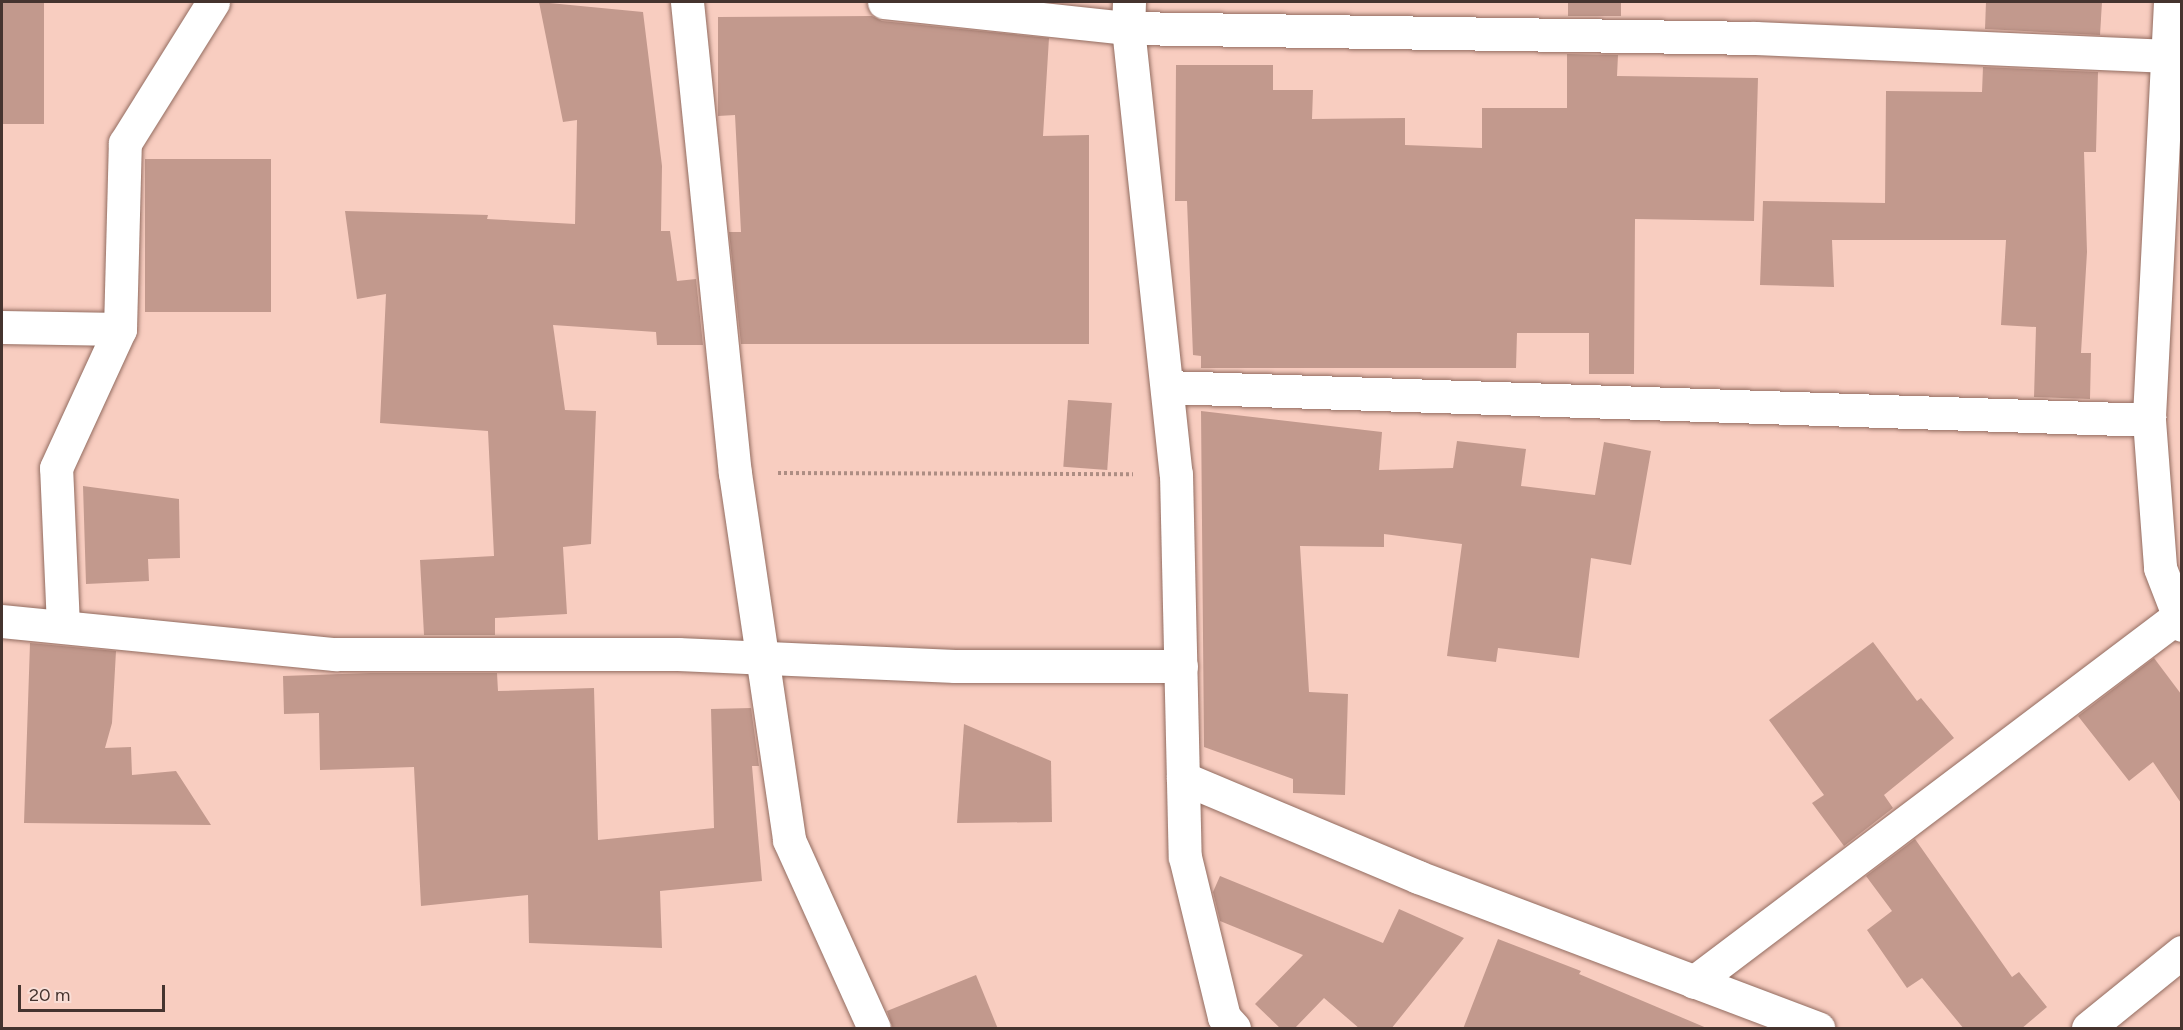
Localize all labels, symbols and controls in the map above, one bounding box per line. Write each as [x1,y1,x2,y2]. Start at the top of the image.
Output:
scale bar [21,973,168,1011]
text: 20 m [29,984,70,1006]

